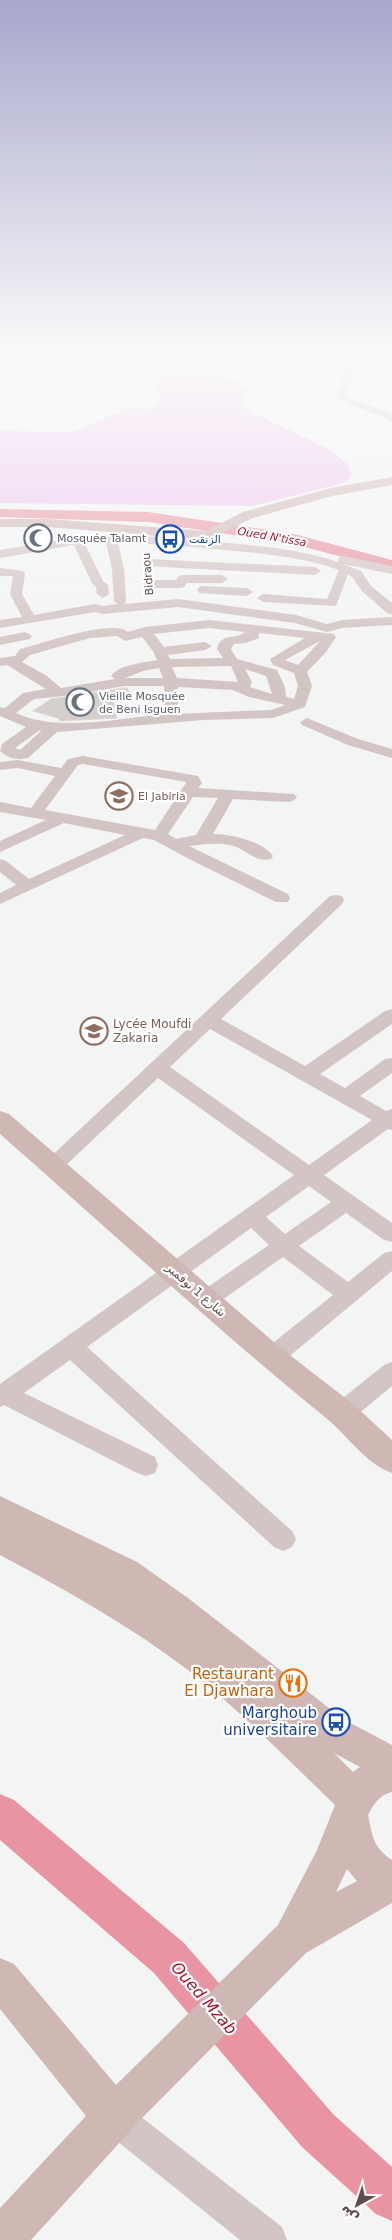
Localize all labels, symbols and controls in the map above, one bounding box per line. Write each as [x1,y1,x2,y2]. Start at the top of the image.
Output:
mosque icon: Mosquée Talamt [23,523,53,553]
bus stop icon: الزنقت [155,524,185,554]
water label: Oued N'tissa [237,525,308,549]
place label: Mosquée Talamt [57,532,147,545]
place label: الزنقت [189,533,221,546]
street label: Bidraou [140,552,156,596]
mosque icon: Vieille Mosquée de Beni Isguen [65,687,95,717]
place label: Vieille Mosquée de Beni Isguen [99,690,185,716]
school or university icon: El Jabiria [104,781,134,811]
place label: El Jabiria [138,790,186,803]
school or university icon: Lycée Moufdi Zakaria [79,1016,109,1046]
place label: Lycée Moufdi Zakaria [113,1017,191,1045]
street label: شارع 1 نوفمبر [162,1260,229,1320]
place label: Restaurant El Djawhara [184,1665,274,1700]
restaurant icon: Restaurant El Djawhara [278,1668,308,1698]
place label: Marghoub universitaire [223,1704,317,1739]
bus stop icon: Marghoub universitaire [321,1707,351,1737]
water label: Oued Mzab [167,1958,241,2038]
north arrow [332,2180,382,2230]
text: ش [336,2203,361,2227]

